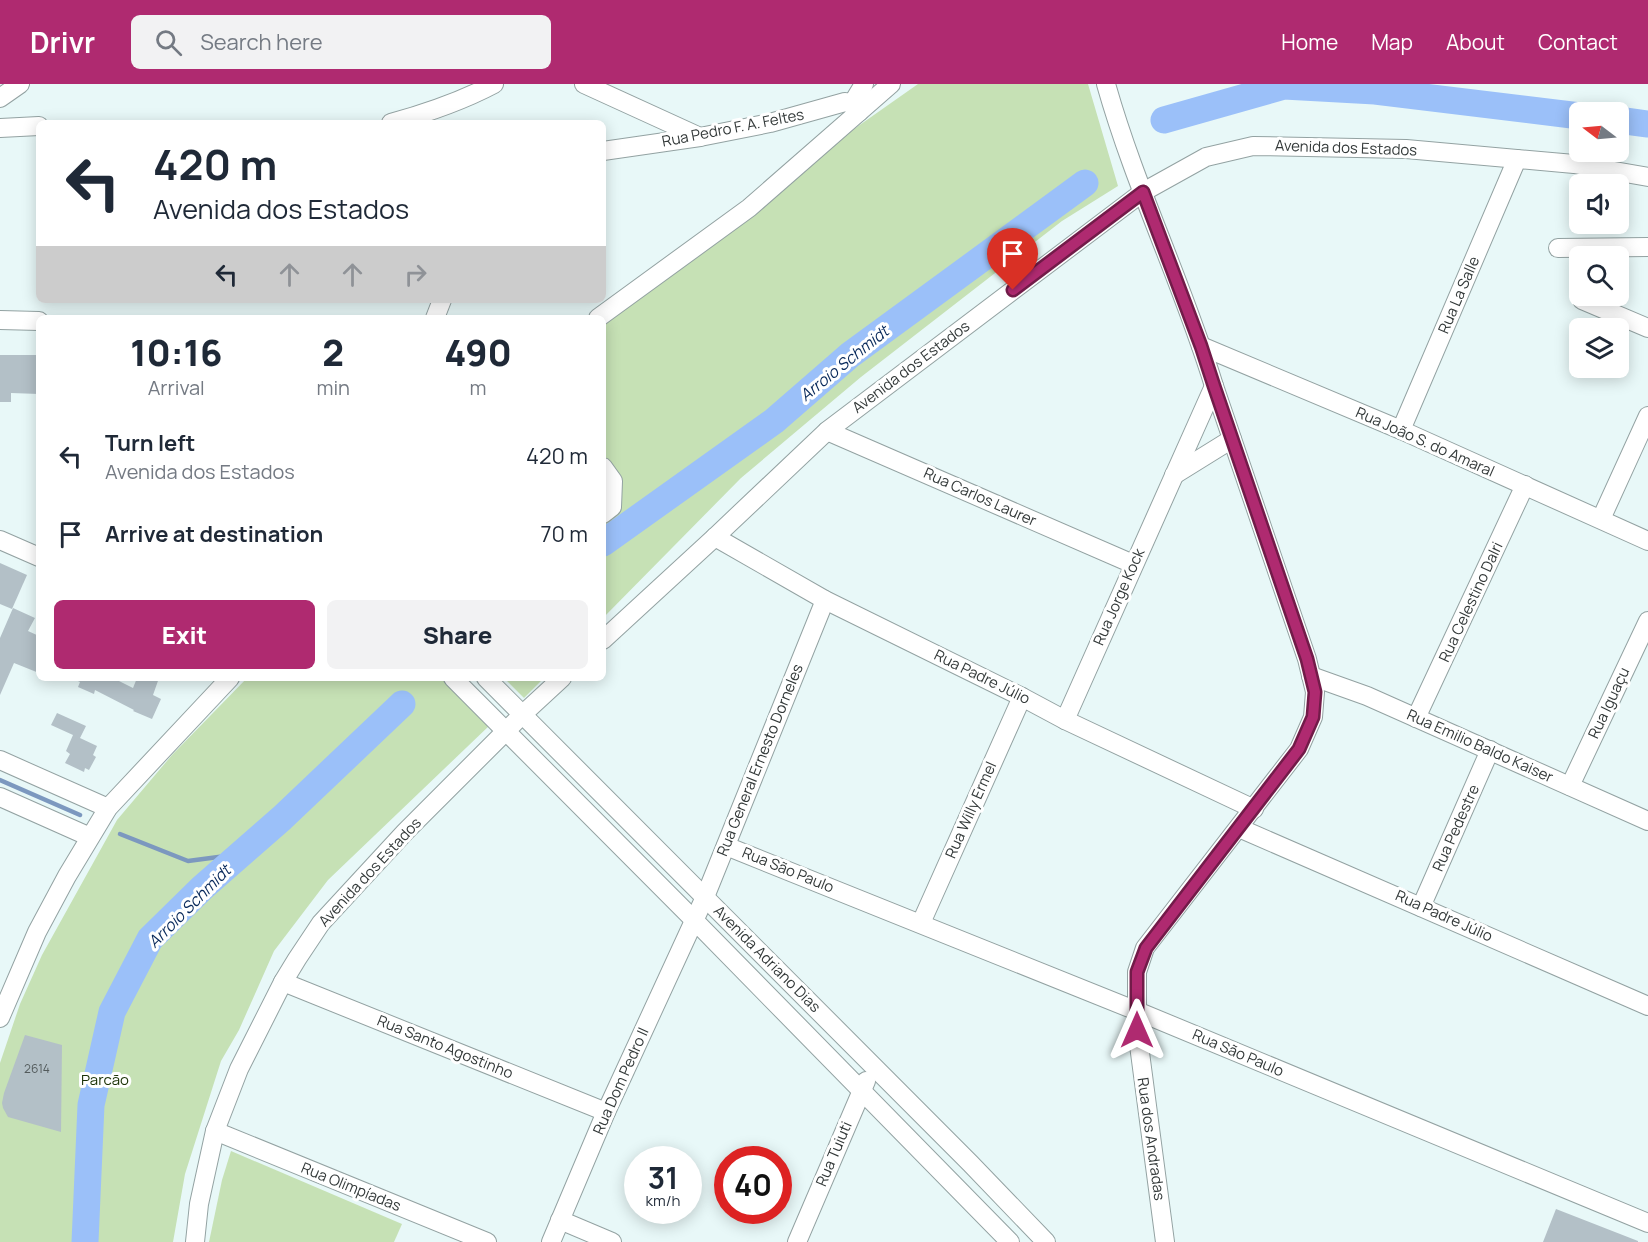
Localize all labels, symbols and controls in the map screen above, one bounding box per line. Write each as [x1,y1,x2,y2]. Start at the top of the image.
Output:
search box [131,15,551,69]
text: Drivr [30,23,95,61]
icon: search [152,26,185,59]
text: Search here [200,27,323,57]
text: Home [1281,28,1338,56]
text: Map [1371,28,1413,56]
text: About [1446,28,1505,56]
text: Contact [1538,28,1618,56]
north arrow [1569,102,1629,162]
map controls [1569,102,1629,378]
street label: Rua Pedro F. A. Feltes [660,103,806,152]
text: 420 m [153,135,277,193]
street label: Avenida dos Estados [1275,135,1418,160]
icon: left [54,144,132,222]
button: sound [1569,174,1629,234]
text: Avenida dos Estados [153,190,409,227]
pin [987,228,1038,290]
icon: arrive [996,237,1029,270]
button: search [1569,246,1629,306]
street label: Rua La Salle [1433,253,1484,337]
icon: left [210,258,243,291]
icon: ahead [273,258,306,291]
icon: ahead [336,258,369,291]
icon: right [399,258,432,291]
street label: Avenida dos Estados [848,315,974,418]
button: layers [1569,318,1629,378]
water label: Arroio Schmidt [795,319,894,406]
text: 10:16 [130,328,222,377]
text: 2 [322,328,344,377]
text: 490 [444,328,512,377]
text: Arrival [148,374,205,401]
text: min [316,374,350,401]
text: m [470,374,486,401]
street label: Rua João S. do Amaral [1353,402,1498,482]
text: Turn left [105,428,195,458]
icon: left [54,440,87,473]
text: 420 m [526,441,588,471]
text: Avenida dos Estados [105,458,295,485]
street label: Rua Carlos Laurer [920,462,1041,531]
icon: arrive [54,518,87,551]
text: Arrive at destination [105,519,323,549]
text: 70 m [540,519,588,549]
street label: Rua Celestino Dalri [1433,538,1508,665]
street label: Rua Jorge Kock [1088,544,1150,649]
button: Exit [54,600,315,669]
button: Share [327,600,588,669]
street label: Rua Padre Júlio [931,644,1034,709]
street label: Rua General Ernesto Dorneles [711,660,808,859]
street label: Rua Iguaçu [1583,664,1634,742]
street label: Rua Emilio Baldo Kaiser [1404,704,1557,787]
street label: Rua Willy Ermel [940,758,1001,861]
street label: Rua Pedestre [1427,781,1484,875]
street label: Avenida dos Estados [313,812,426,931]
street label: Rua São Paulo [739,842,837,898]
water label: Arroio Schmidt [143,859,236,952]
street label: Rua Padre Júlio [1392,885,1496,946]
street label: Avenida Adriano Dias [709,900,826,1017]
position arrow [1105,998,1169,1062]
street label: Rua Santo Agostinho [374,1010,516,1083]
street label: Rua Dom Pedro II [588,1024,654,1138]
street label: Rua São Paulo [1189,1024,1287,1081]
house number: 2614 [24,1060,50,1077]
park label: Parcão [81,1069,129,1090]
street label: Rua dos Andradas [1132,1076,1171,1202]
street label: Rua Tuiuti [810,1118,857,1190]
speed limit sign: 40 [714,1146,792,1224]
street label: Rua Olimpíadas [298,1157,404,1216]
text: 31 [648,1157,678,1198]
text: km/h [646,1190,680,1211]

